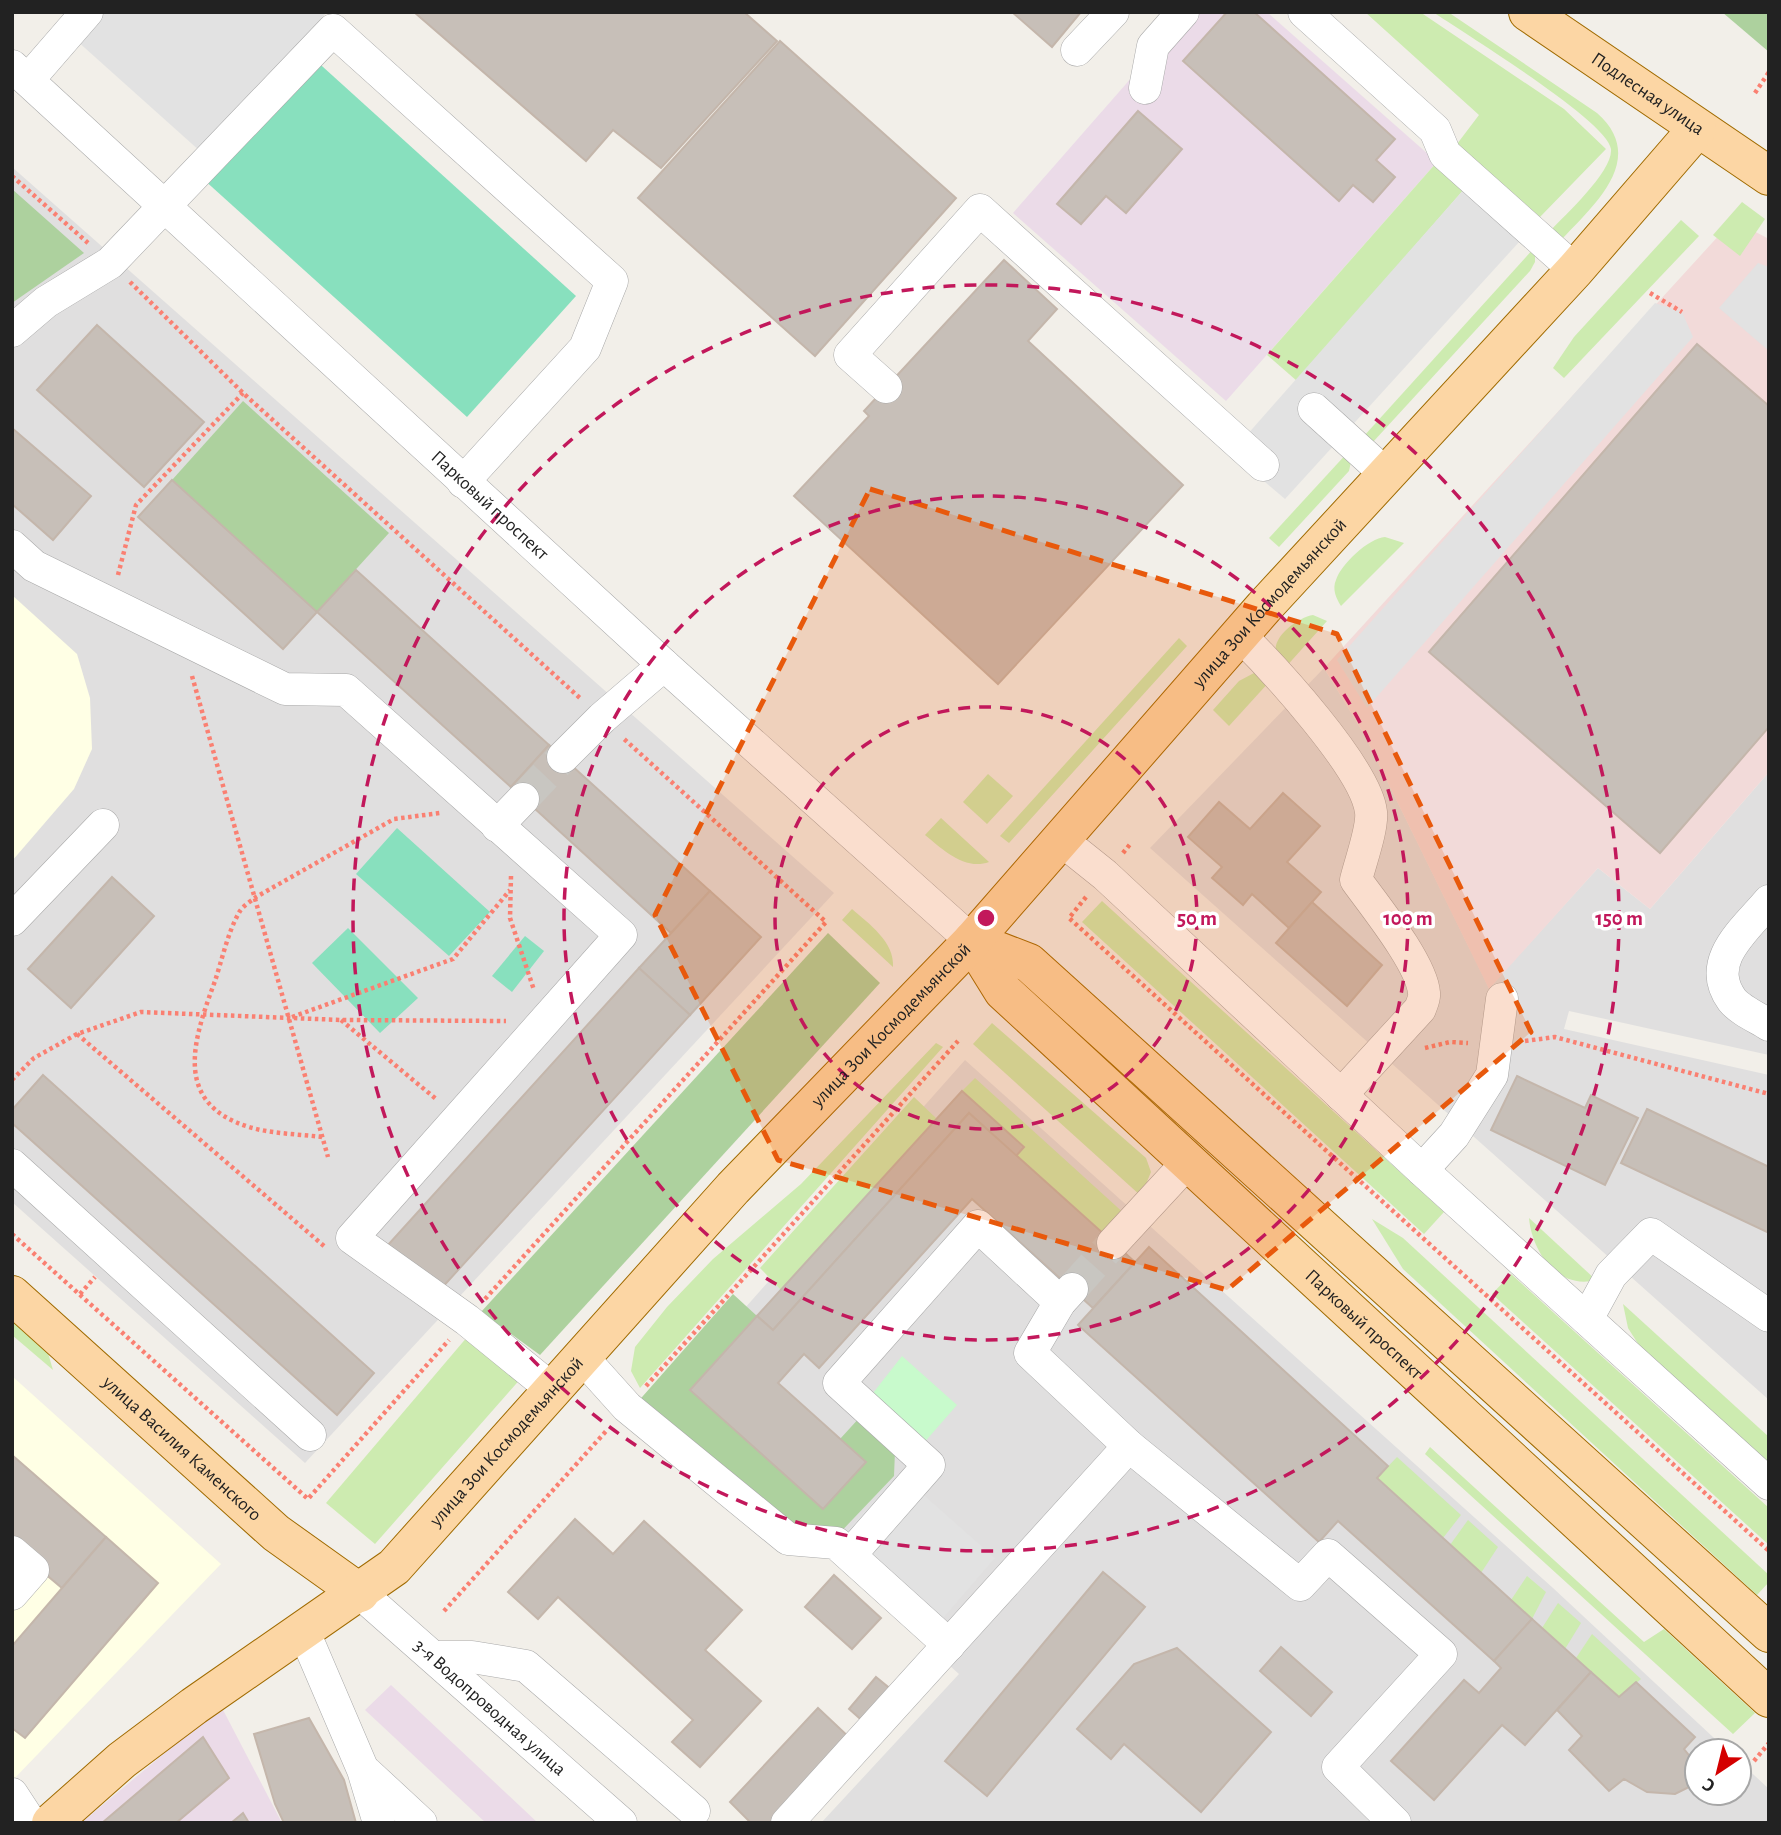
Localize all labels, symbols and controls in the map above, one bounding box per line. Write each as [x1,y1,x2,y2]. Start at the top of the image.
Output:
street label: Подлесная улица [1588,49,1708,139]
street label: Парковый проспект [428,447,552,563]
street label: улица Зои Космодемьянской [1188,515,1350,692]
centre of rings [974,906,998,930]
text: 50 m [1177,908,1217,929]
text: 100 m [1383,908,1433,929]
text: 150 m [1595,908,1643,929]
street label: улица Зои Космодемьянской [807,939,974,1111]
street label: Парковый проспект [1302,1266,1426,1383]
street label: улица Зои Космодемьянской [425,1353,587,1530]
street label: улица Василия Каменского [98,1372,265,1524]
street label: 3-я Водопроводная улица [410,1636,570,1779]
north arrow [1683,1737,1753,1807]
text: С [1699,1774,1719,1795]

